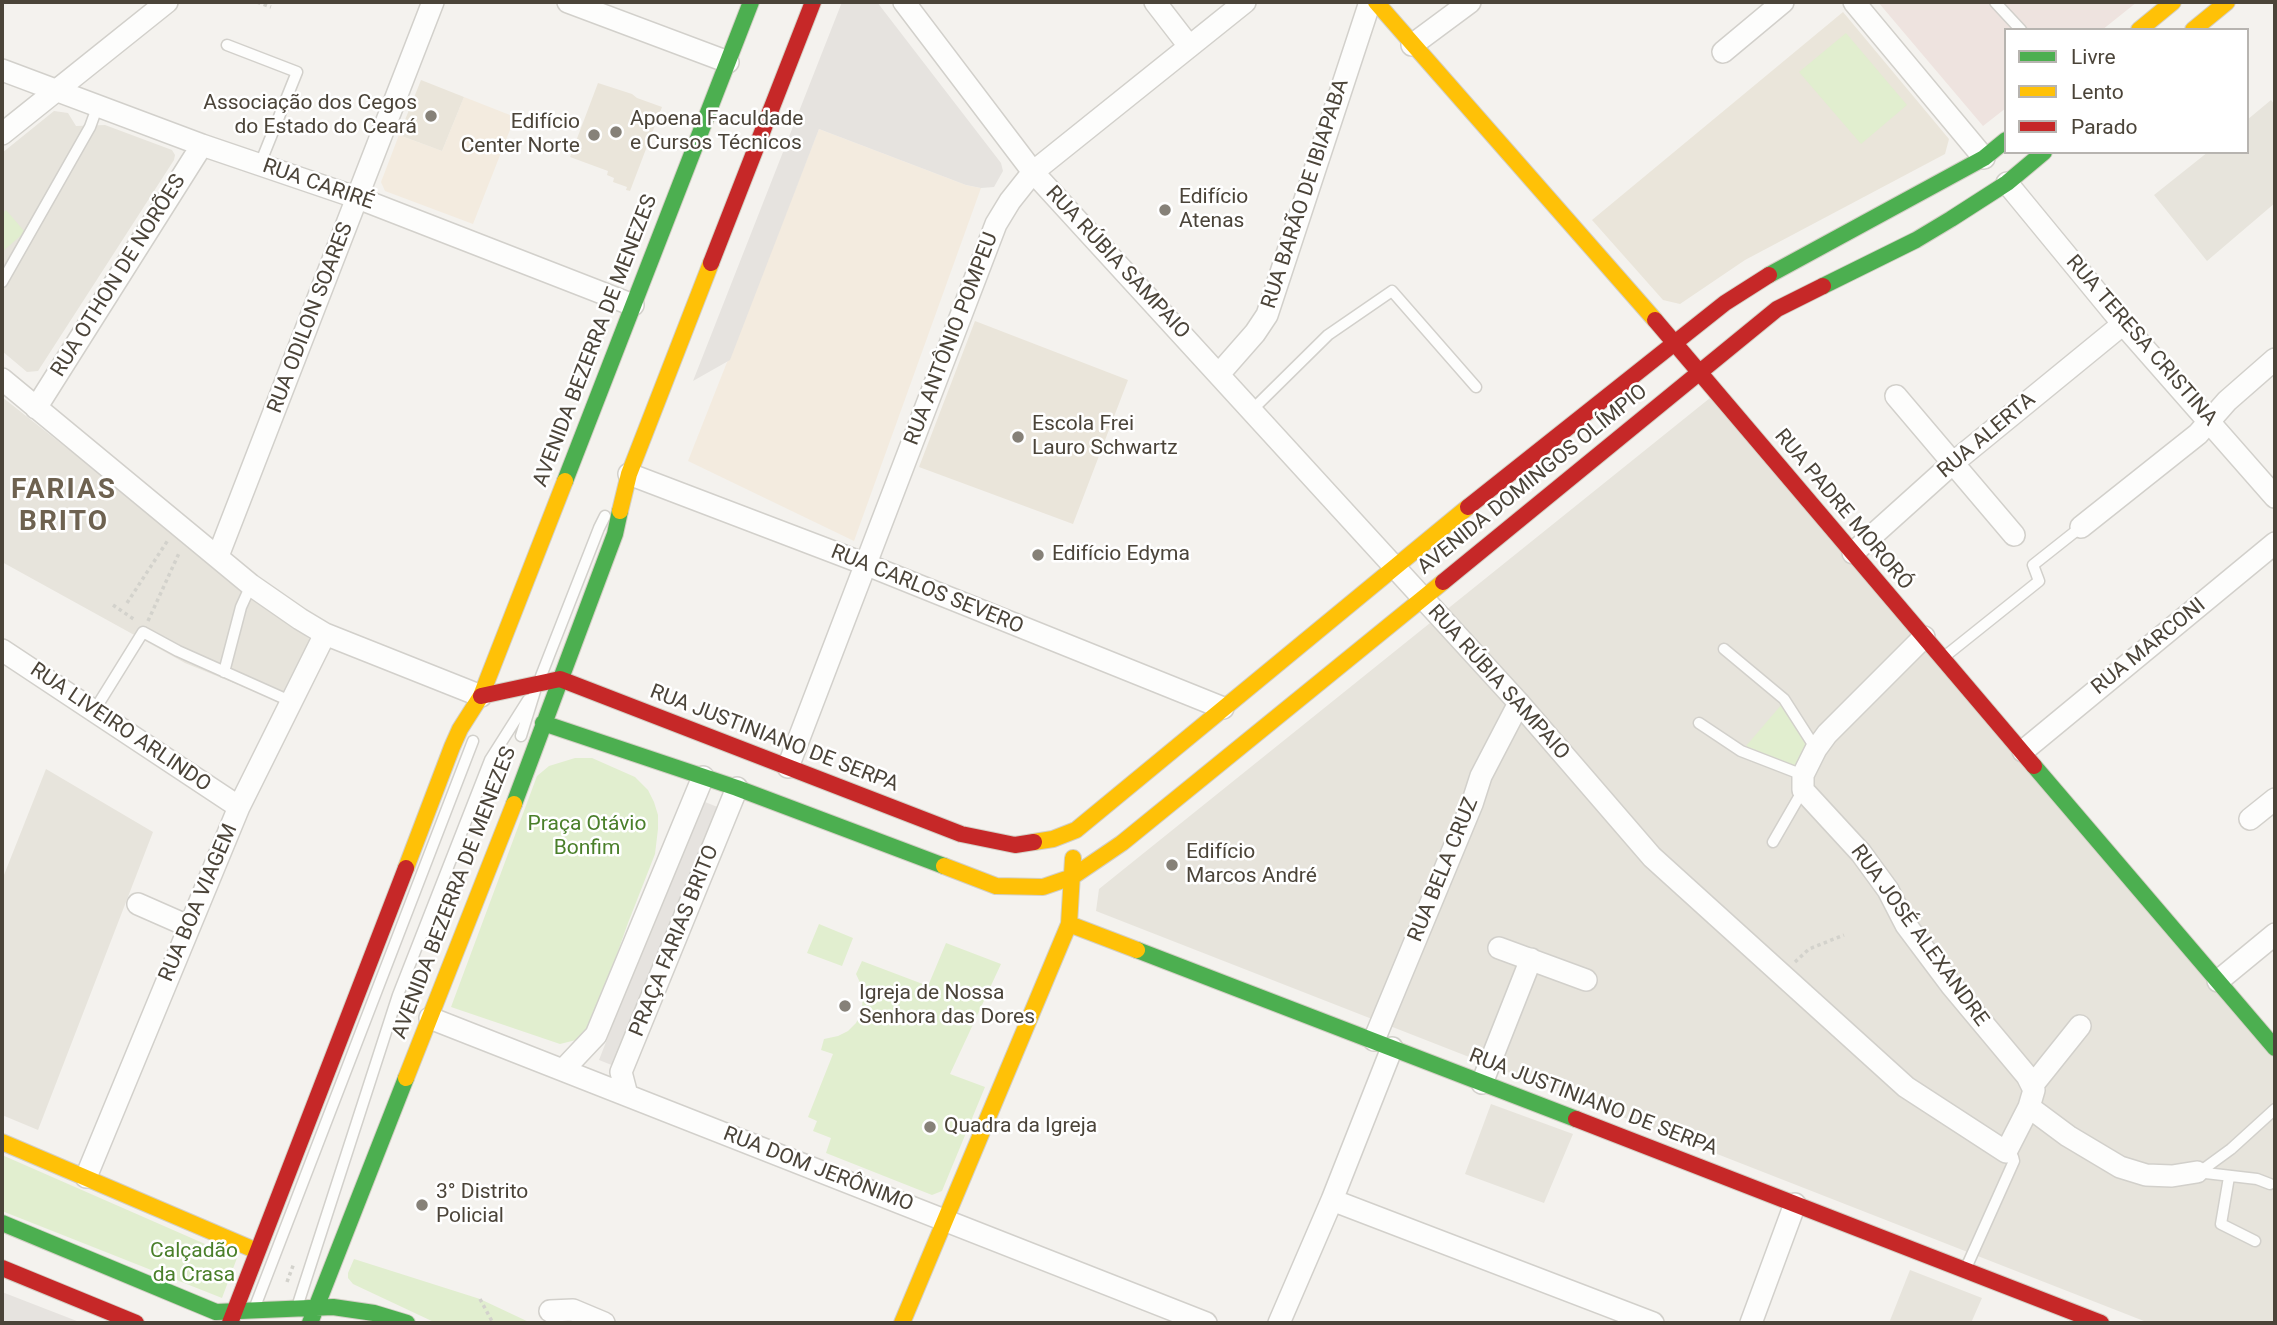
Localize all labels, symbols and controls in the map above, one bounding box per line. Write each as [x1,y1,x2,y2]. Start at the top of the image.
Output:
legend [2004,28,2249,154]
text: Livre [2071,45,2116,69]
street label: RUA BARÃO DE IBIAPABA [1257,76,1355,312]
text: Lento [2071,80,2124,104]
place label: Associação dos Cegos do Estado do Ceará [203,91,417,141]
place label: Apoena Faculdade e Cursos Técnicos [630,107,803,157]
marker: Associação dos Cegos do Estado do Ceará [423,108,439,124]
place label: Edifício Center Norte [461,110,580,160]
text: Parado [2071,115,2138,139]
marker: Apoena Faculdade e Cursos Técnicos [608,124,624,140]
marker: Edifício Center Norte [586,127,602,143]
street label: RUA CARIRÉ [259,154,377,216]
street label: RUA OTHON DE NORÕES [46,170,192,382]
street label: RUA RÚBIA SAMPAIO [1040,181,1194,345]
place label: Edifício Atenas [1179,185,1248,235]
street label: AVENIDA BEZERRA DE MENEZES [529,191,663,491]
marker: Edifício Atenas [1157,202,1173,218]
street label: RUA ODILON SOARES [263,219,359,417]
street label: RUA ANTÔNIO POMPEU [900,229,1004,449]
street label: RUA TERESA CRISTINA [2060,251,2222,431]
street label: AVENIDA DOMINGOS OLÍMPIO [1413,380,1653,580]
street label: RUA ALERTA [1933,388,2041,484]
place label: Escola Frei Lauro Schwartz [1032,412,1178,462]
street label: RUA PADRE MORORÓ [1768,424,1918,596]
marker: Escola Frei Lauro Schwartz [1010,429,1026,445]
district label: FARIAS BRITO [12,474,116,540]
street label: RUA CARLOS SEVERO [827,540,1027,640]
place label: Edifício Edyma [1052,542,1190,568]
marker: Edifício Edyma [1030,547,1046,563]
street label: RUA MARCONI [2087,593,2211,701]
street label: RUA RÚBIA SAMPAIO [1422,600,1574,766]
street label: RUA LIVEIRO ARLINDO [25,658,215,798]
street label: RUA JUSTINIANO DE SERPA [646,680,902,798]
street label: AVENIDA BEZERRA DE MENEZES [388,743,522,1043]
street label: RUA BELA CRUZ [1404,794,1484,946]
park label: Praça Otávio Bonfim [528,812,646,862]
street label: RUA BOA VIAGEM [154,820,244,986]
place label: Edifício Marcos André [1186,840,1317,890]
street label: RUA JOSÉ ALEXANDRE [1845,840,1993,1032]
street label: PRAÇA FARIAS BRITO [625,842,725,1040]
marker: Edifício Marcos André [1164,857,1180,873]
place label: Igreja de Nossa Senhora das Dores [859,981,1035,1031]
marker: Igreja de Nossa Senhora das Dores [837,998,853,1014]
street label: RUA JUSTINIANO DE SERPA [1465,1044,1721,1162]
place label: Quadra da Igreja [944,1114,1097,1140]
marker: Quadra da Igreja [922,1119,938,1135]
street label: RUA DOM JERÔNIMO [719,1122,917,1218]
place label: 3° Distrito Policial [436,1180,528,1230]
marker: 3° Distrito Policial [414,1197,430,1213]
park label: Calçadão da Crasa [150,1239,238,1289]

